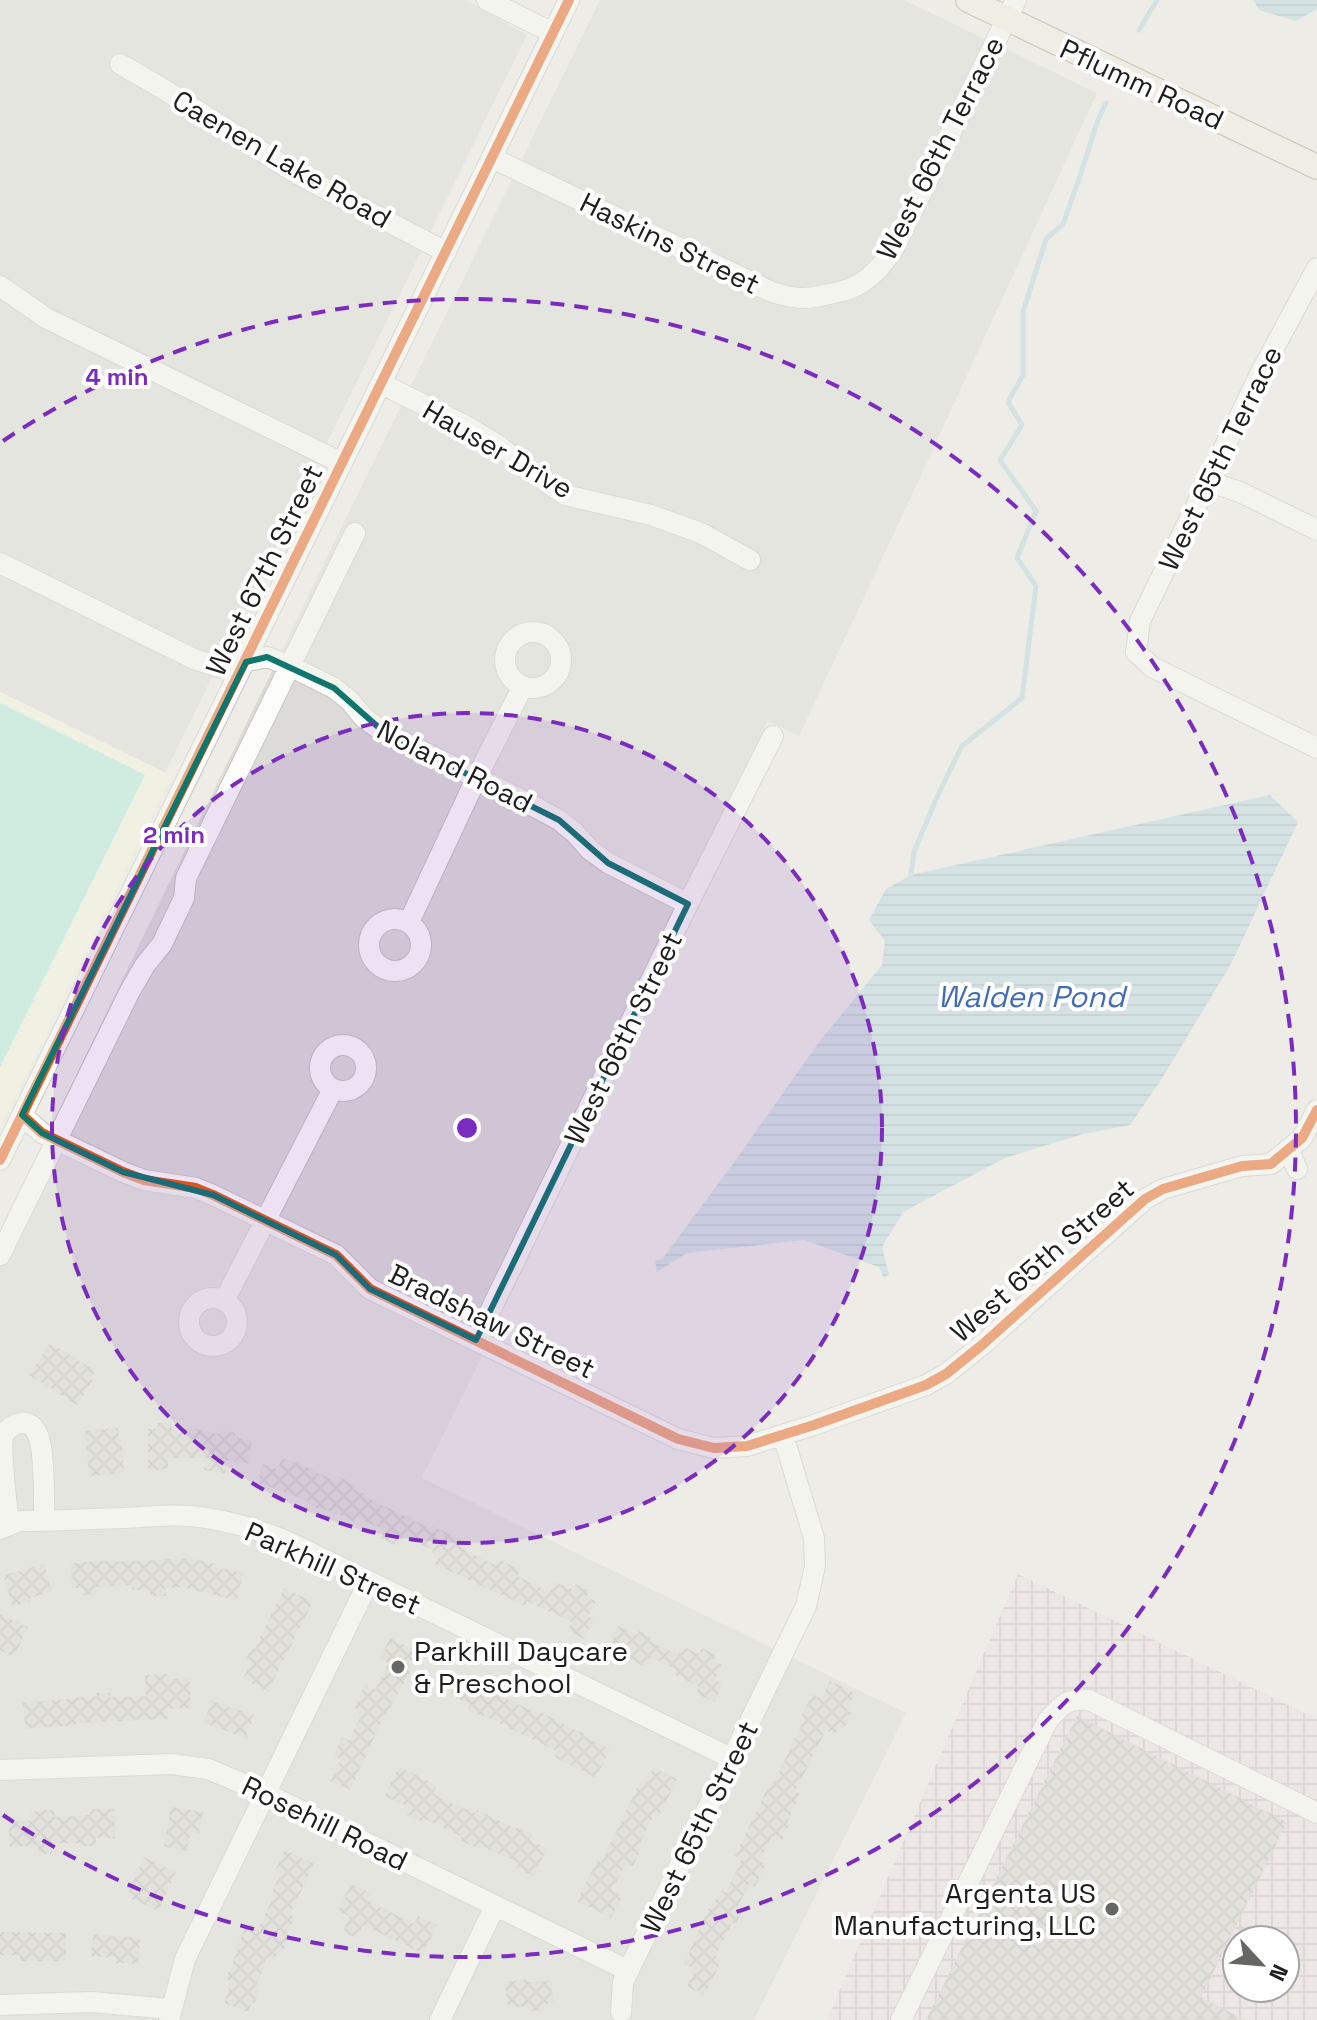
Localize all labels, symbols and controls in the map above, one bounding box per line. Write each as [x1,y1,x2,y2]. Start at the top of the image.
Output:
street label: West 66th Terrace [868,30,1012,266]
street label: Pflumm Road [1054,30,1230,138]
street label: Caenen Lake Road [166,82,398,236]
street label: Haskins Street [574,184,766,302]
street label: West 65th Terrace [1150,340,1290,576]
text: 4 min [85,361,149,392]
street label: Hauser Drive [417,392,579,506]
street label: West 67th Street [197,459,331,681]
street label: Noland Road [371,711,539,821]
text: 2 min [143,819,205,850]
street label: West 66th Street [556,926,690,1150]
water label: Walden Pond [937,977,1128,1016]
centre of rings [453,1114,481,1142]
street label: West 65th Street [943,1170,1141,1350]
street label: Bradshaw Street [383,1255,601,1387]
street label: Parkhill Street [239,1513,427,1623]
place label: Parkhill Daycare & Preschool [414,1633,628,1701]
marker: Parkhill Daycare & Preschool [389,1658,407,1676]
street label: West 65th Street [632,1715,766,1939]
street label: Rosehill Road [236,1767,414,1879]
place label: Argenta US Manufacturing, LLC [834,1875,1096,1943]
marker: Argenta US Manufacturing, LLC [1103,1900,1121,1918]
north arrow [1221,1924,1301,2004]
text: N [1263,1960,1295,1986]

